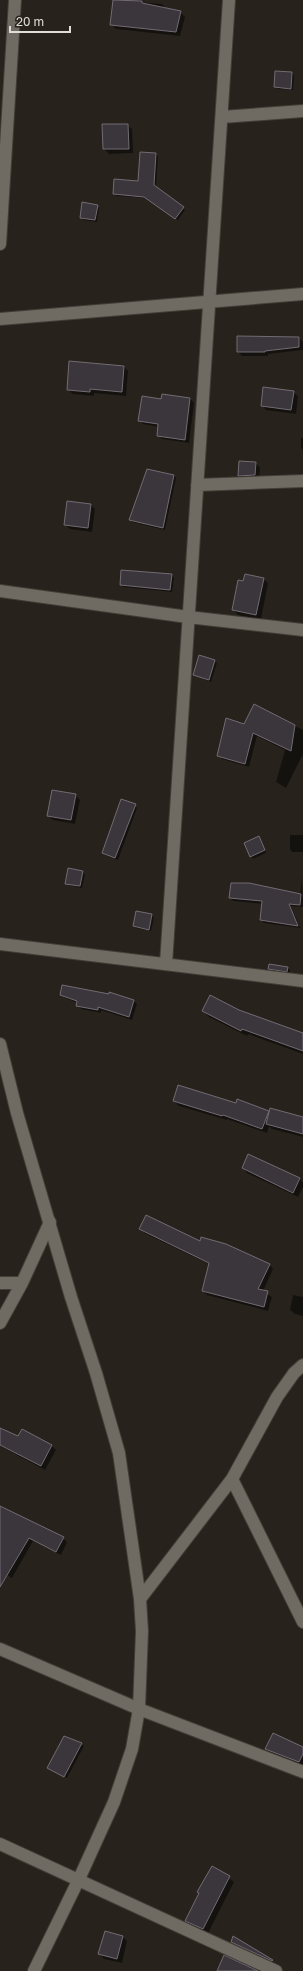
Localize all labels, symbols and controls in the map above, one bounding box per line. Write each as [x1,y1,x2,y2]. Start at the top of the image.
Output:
scale bar [10,8,70,34]
text: 20 m [16,14,44,29]

